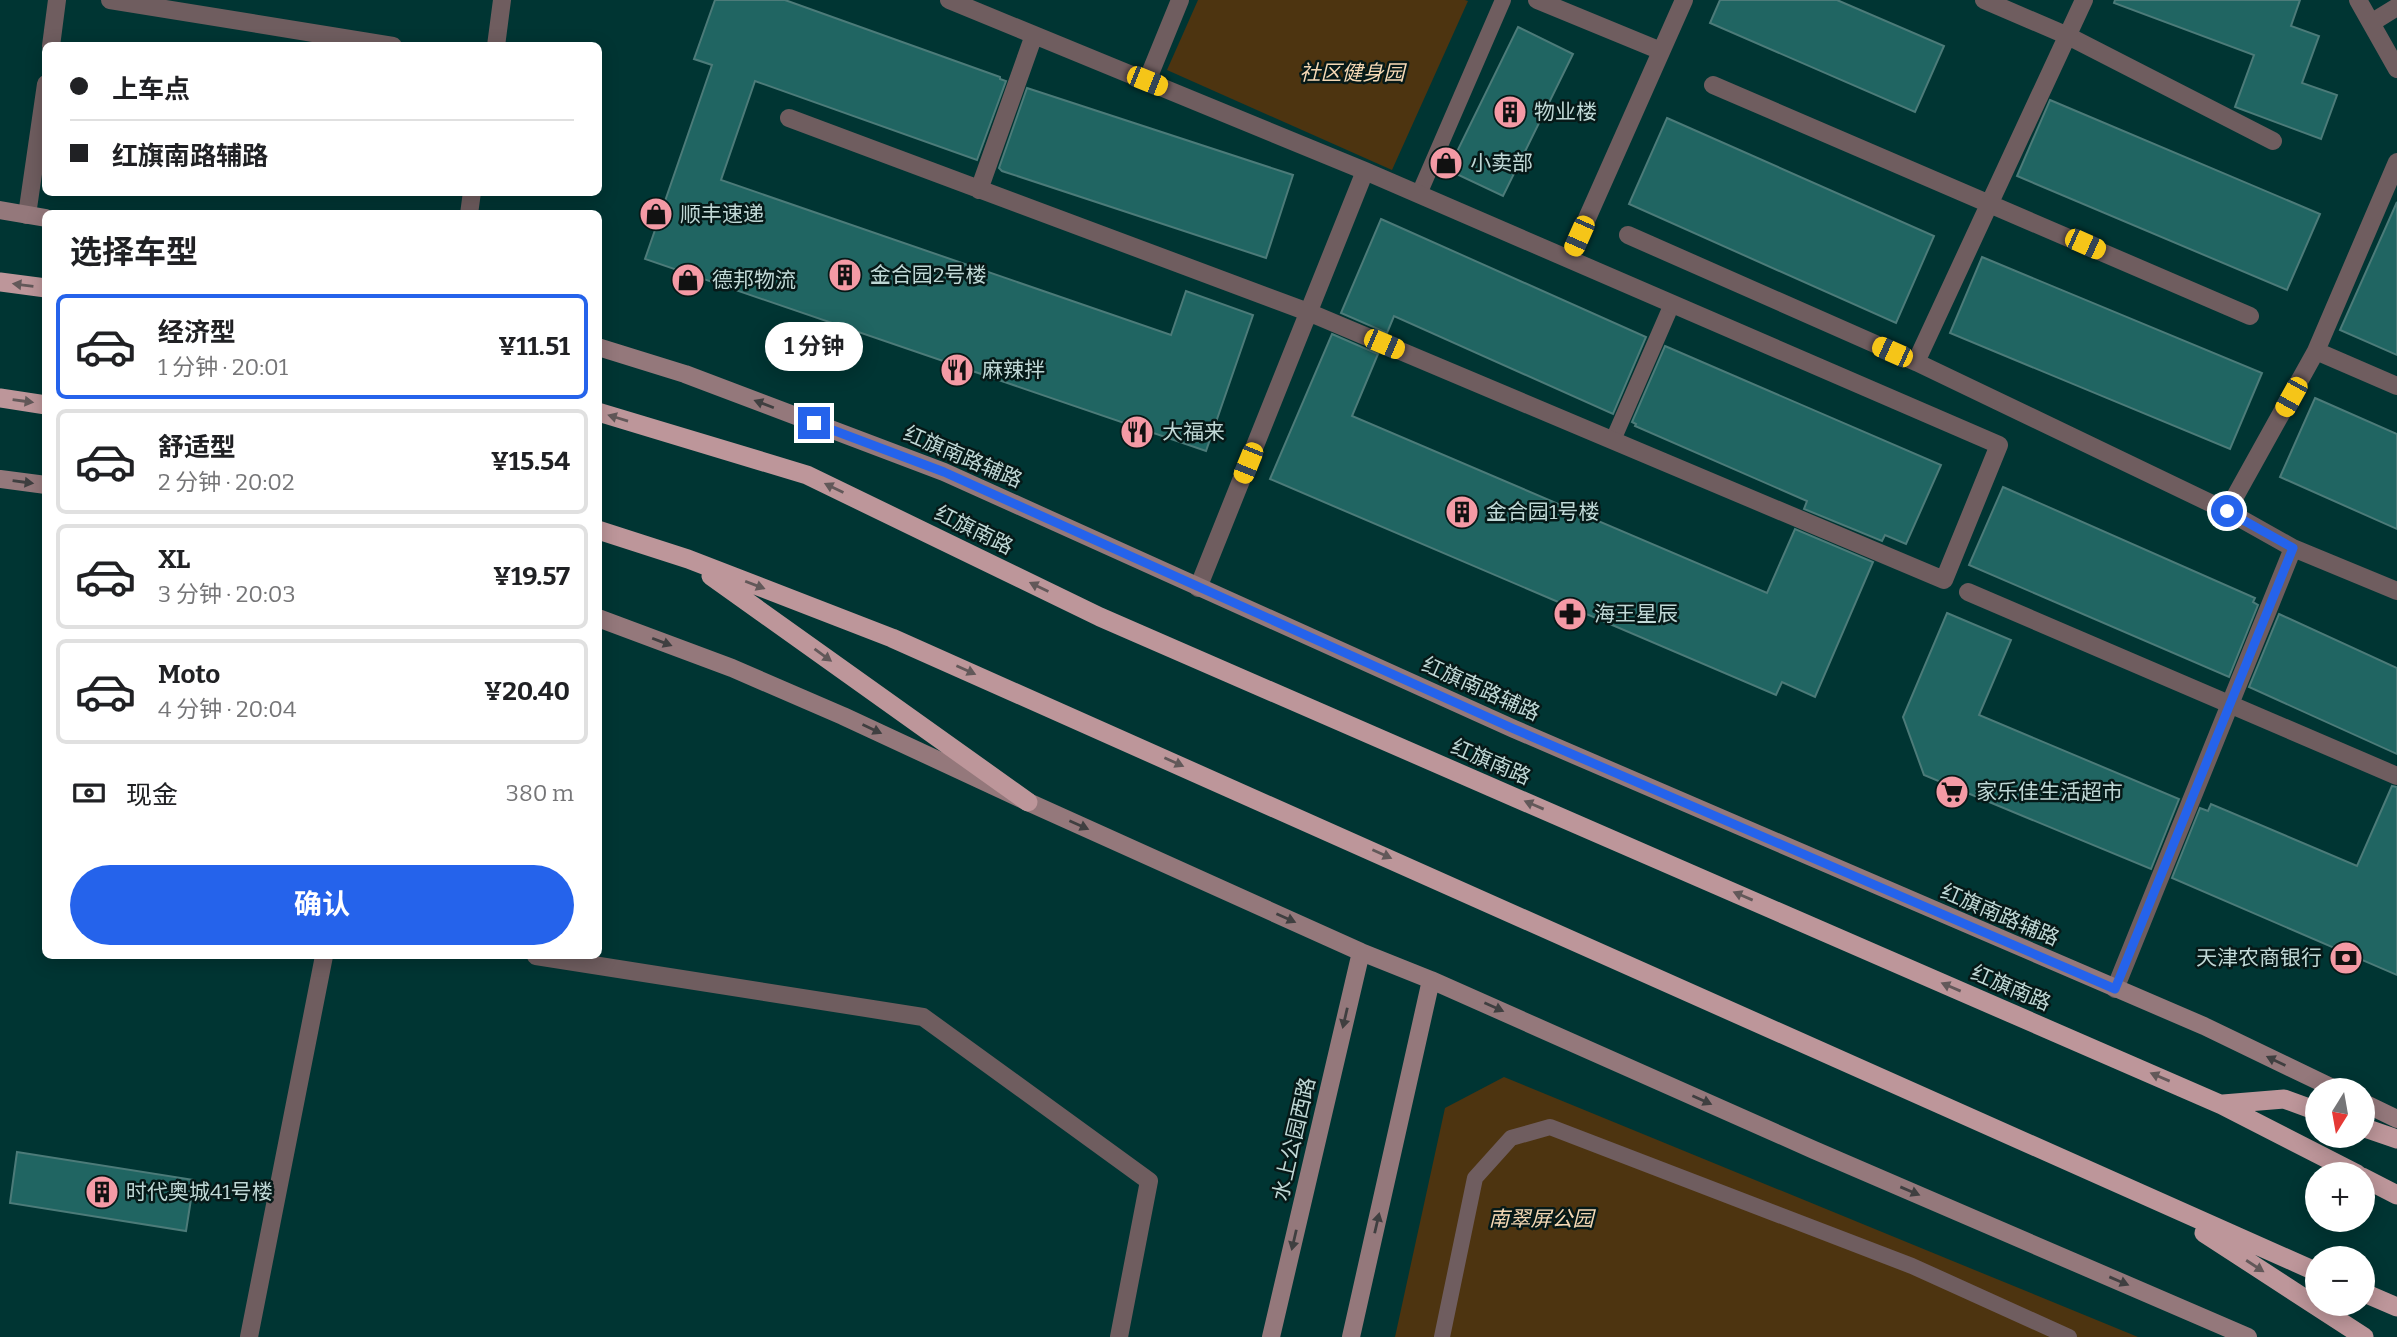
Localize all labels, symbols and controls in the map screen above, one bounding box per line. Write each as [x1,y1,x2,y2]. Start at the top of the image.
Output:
park label: 社区健身园 [1300,60,1407,86]
car [1124,63,1171,99]
text: 上车点 [112,74,190,105]
building icon: 物业楼 [1491,93,1529,131]
place label: 物业楼 [1534,99,1597,125]
text: 红旗南路辅路 [112,141,268,172]
shop icon: 小卖部 [1427,144,1465,182]
place label: 小卖部 [1470,150,1533,176]
shop icon: 顺丰速递 [637,195,675,233]
place label: 顺丰速递 [680,201,764,227]
car [1561,213,1598,259]
car [2062,226,2109,262]
text: 选择车型 [70,233,198,271]
building icon: 金合园2号楼 [826,256,864,294]
shop icon: 德邦物流 [669,261,707,299]
place label: 金合园2号楼 [870,262,986,288]
place label: 德邦物流 [712,267,796,293]
one-way arrow [12,280,34,291]
icon: car [74,315,137,378]
text: 经济型 [158,317,236,348]
callout: 1 分钟 [765,322,863,370]
car [1361,326,1408,362]
text: ¥11.51 [498,331,570,362]
text: 1 分钟 [784,332,844,360]
car [1869,334,1916,370]
restaurant icon: 麻辣拌 [938,351,976,389]
text: 1 分钟 · 20:01 [158,353,288,381]
place label: 麻辣拌 [982,357,1045,383]
car [2272,374,2311,420]
one-way arrow [12,396,34,407]
one-way arrow [754,398,775,409]
route end [798,407,830,439]
one-way arrow [607,413,628,423]
restaurant icon: 大福来 [1118,413,1156,451]
place label: 大福来 [1162,419,1225,445]
street label: 红旗南路辅路 [900,420,1026,494]
icon: car [74,430,137,493]
text: 舒适型 [158,432,236,463]
car [1231,440,1266,486]
text: ¥15.54 [491,446,570,477]
text: 2 分钟 · 20:02 [158,468,295,496]
one-way arrow [12,477,34,488]
one-way arrow [824,482,844,493]
building icon: 金合园1号楼 [1443,493,1481,531]
route start [2211,495,2243,527]
place label: 金合园1号楼 [1486,499,1600,525]
street label: 红旗南路 [931,500,1017,560]
text: XL [158,544,190,575]
icon: car [74,545,137,608]
text: ¥19.57 [493,561,570,592]
one-way arrow [745,579,766,590]
text: 3 分钟 · 20:03 [158,580,296,608]
one-way arrow [1029,581,1049,593]
pharmacy icon: 海王星辰 [1551,595,1589,633]
place label: 海王星辰 [1594,601,1678,627]
one-way arrow [652,637,673,648]
one-way arrow [814,648,832,662]
street label: 红旗南路辅路 [1418,651,1544,727]
text: Moto [158,659,220,690]
icon: car [74,660,137,723]
one-way arrow [956,665,977,676]
text: ¥20.40 [484,676,570,707]
text: 4 分钟 · 20:04 [158,695,296,723]
one-way arrow [862,724,882,735]
street label: 红旗南路 [1447,734,1535,790]
one-way arrow [1164,757,1185,768]
supermarket icon: 家乐佳生活超市 [1933,773,1971,811]
icon: cash [70,774,108,812]
text: 380 m [506,779,574,807]
place label: 家乐佳生活超市 [1976,779,2123,805]
text: 现金 [126,780,178,811]
one-way arrow [1524,799,1544,811]
one-way arrow [1069,819,1089,831]
one-way arrow [1372,848,1392,860]
button: 确认 [70,865,574,945]
street label: 红旗南路辅路 [1937,878,2063,952]
one-way arrow [1732,890,1753,901]
one-way arrow [1276,913,1297,924]
bank icon: 天津农商银行 [2327,939,2365,977]
place label: 天津农商银行 [2196,945,2322,971]
street label: 红旗南路 [1967,960,2055,1016]
one-way arrow [1941,981,1961,993]
one-way arrow [1484,1002,1505,1013]
one-way arrow [1340,1007,1351,1029]
one-way arrow [2266,1055,2286,1066]
one-way arrow [2150,1071,2170,1083]
street label: 水上公园西路 [1267,1075,1321,1203]
north arrow [2305,1078,2375,1148]
map controls [2305,1078,2375,1316]
one-way arrow [1691,1095,1712,1106]
button: + [2305,1162,2375,1232]
building icon: 时代奥城41号楼 [83,1173,121,1211]
place label: 时代奥城41号楼 [126,1179,273,1205]
one-way arrow [1900,1185,1920,1197]
park label: 南翠屏公园 [1489,1206,1596,1232]
one-way arrow [1371,1212,1382,1234]
one-way arrow [1288,1229,1299,1251]
button: − [2305,1246,2375,1316]
one-way arrow [2245,1259,2264,1272]
one-way arrow [2109,1275,2129,1287]

